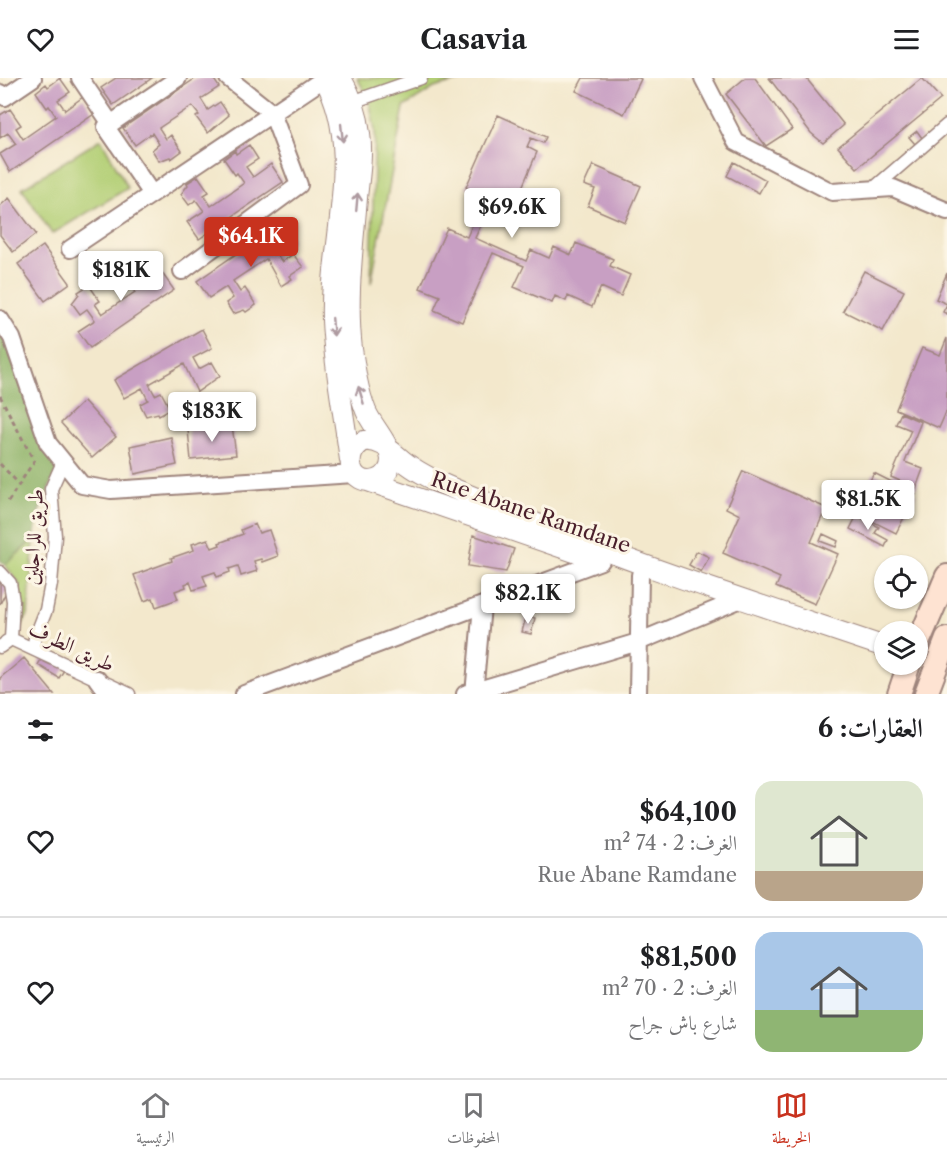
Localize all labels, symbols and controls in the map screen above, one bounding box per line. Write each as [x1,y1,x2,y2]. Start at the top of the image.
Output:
icon: heart [24,23,57,56]
text: Casavia [420,23,527,56]
icon: menu [890,23,923,56]
one-way arrow [337,123,348,142]
pin: $69.6K [463,188,561,239]
one-way arrow [352,192,363,212]
text: $69.6K [478,195,546,219]
pin: $64.1K [202,217,300,268]
text: $64.1K [218,224,284,248]
pin: $181K [79,251,163,302]
text: $181K [92,258,150,282]
one-way arrow [328,317,339,337]
one-way arrow [355,386,366,405]
pin: $183K [170,392,254,443]
text: $183K [182,399,242,423]
street label: Rue Abane Ramdane [428,466,634,558]
pin: $81.5K [819,480,917,531]
text: $81.5K [835,487,901,511]
street label: طريق للراجلين [18,488,49,586]
map controls [874,555,928,675]
button: locate [874,555,928,609]
pin: $82.1K [479,574,577,625]
text: $82.1K [495,581,561,605]
street label: طريق الطرف [25,615,119,678]
button: layers [874,621,928,675]
text: العقارات: 6 [818,712,923,744]
icon: filters [24,714,57,747]
text: $64,100 [640,796,737,828]
icon: home [803,805,875,877]
icon: heart [24,825,57,858]
text: الغرف: 2 · 74 m² [604,831,737,855]
text: Rue Abane Ramdane [538,863,737,887]
text: $81,500 [640,941,737,973]
icon: home [803,956,875,1028]
icon: heart [24,976,57,1009]
text: الغرف: 2 · 70 m² [602,976,737,1000]
text: شارع باش جراح [628,1011,737,1035]
tab: الرئيسية [136,1089,175,1153]
tab: المحفوظات [447,1089,500,1153]
tab: الخريطة [772,1089,811,1153]

